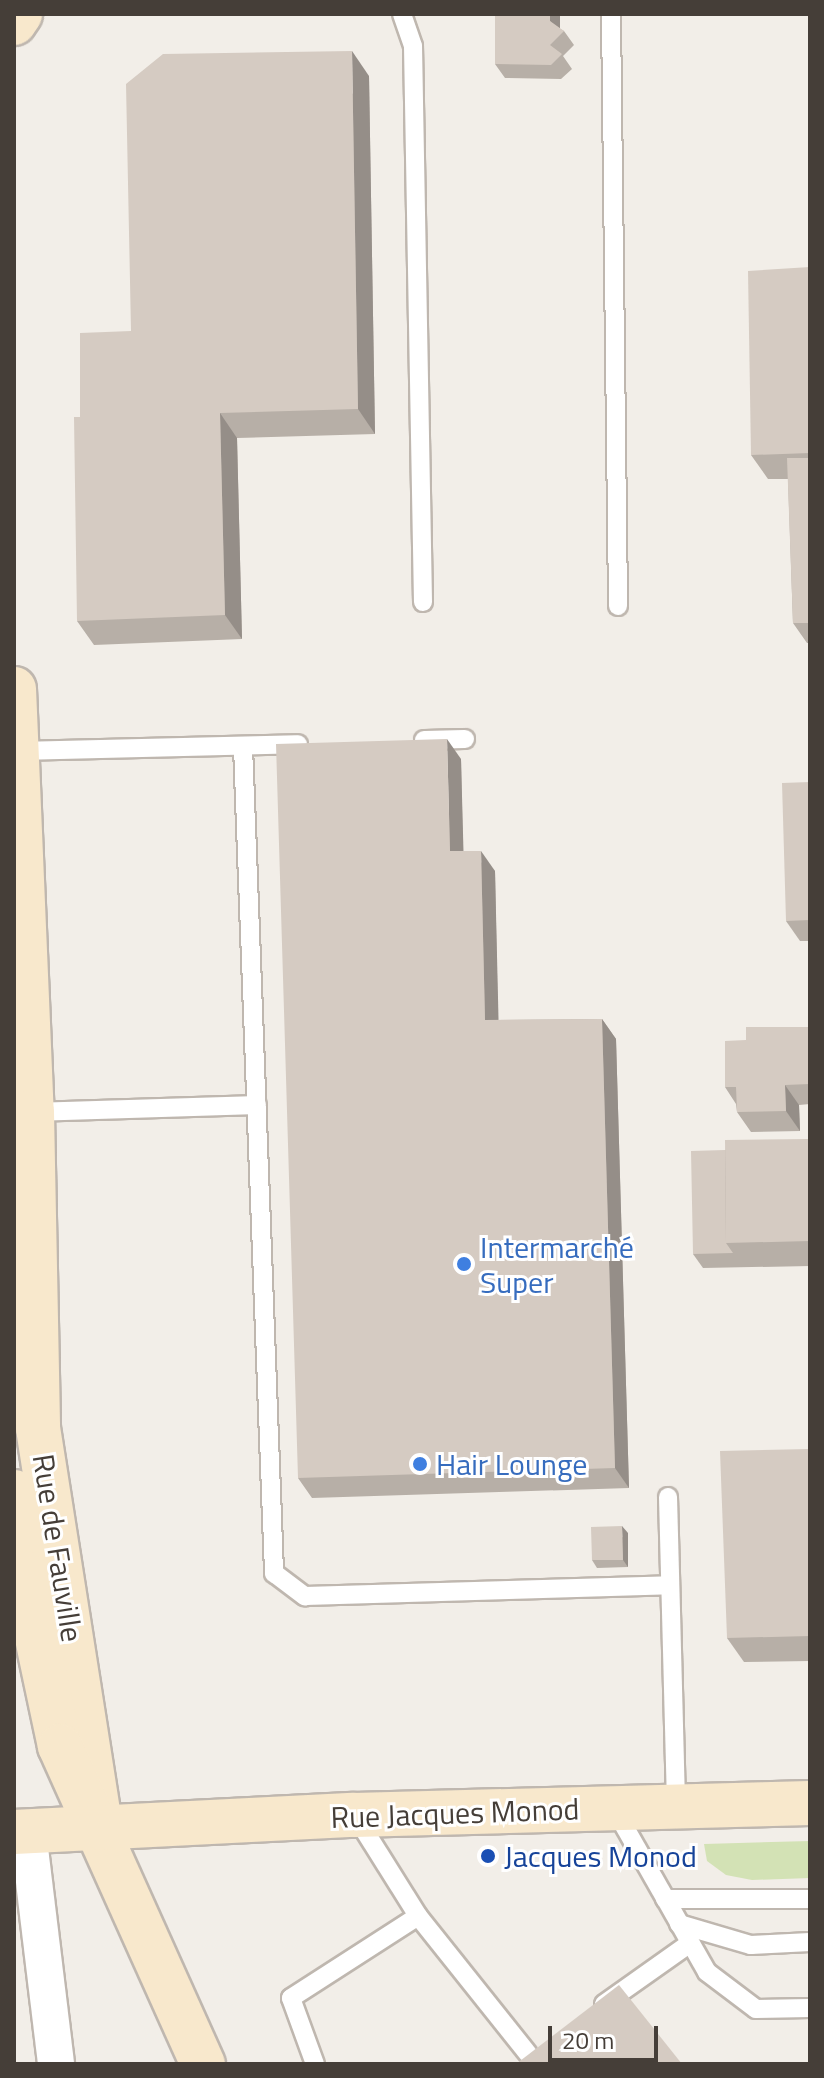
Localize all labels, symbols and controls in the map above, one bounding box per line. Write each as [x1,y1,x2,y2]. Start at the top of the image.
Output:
place label: Intermarché Super [480,1229,634,1300]
marker: Intermarché Super [455,1255,473,1273]
place label: Hair Lounge [436,1446,587,1482]
street label: Rue de Fauville [25,1452,91,1644]
marker: Hair Lounge [411,1455,429,1473]
street label: Rue Jacques Monod [330,1791,580,1835]
place label: Jacques Monod [504,1838,697,1874]
marker: Jacques Monod [479,1847,497,1865]
scale bar [552,2010,662,2060]
text: 20 m [562,2022,614,2058]

